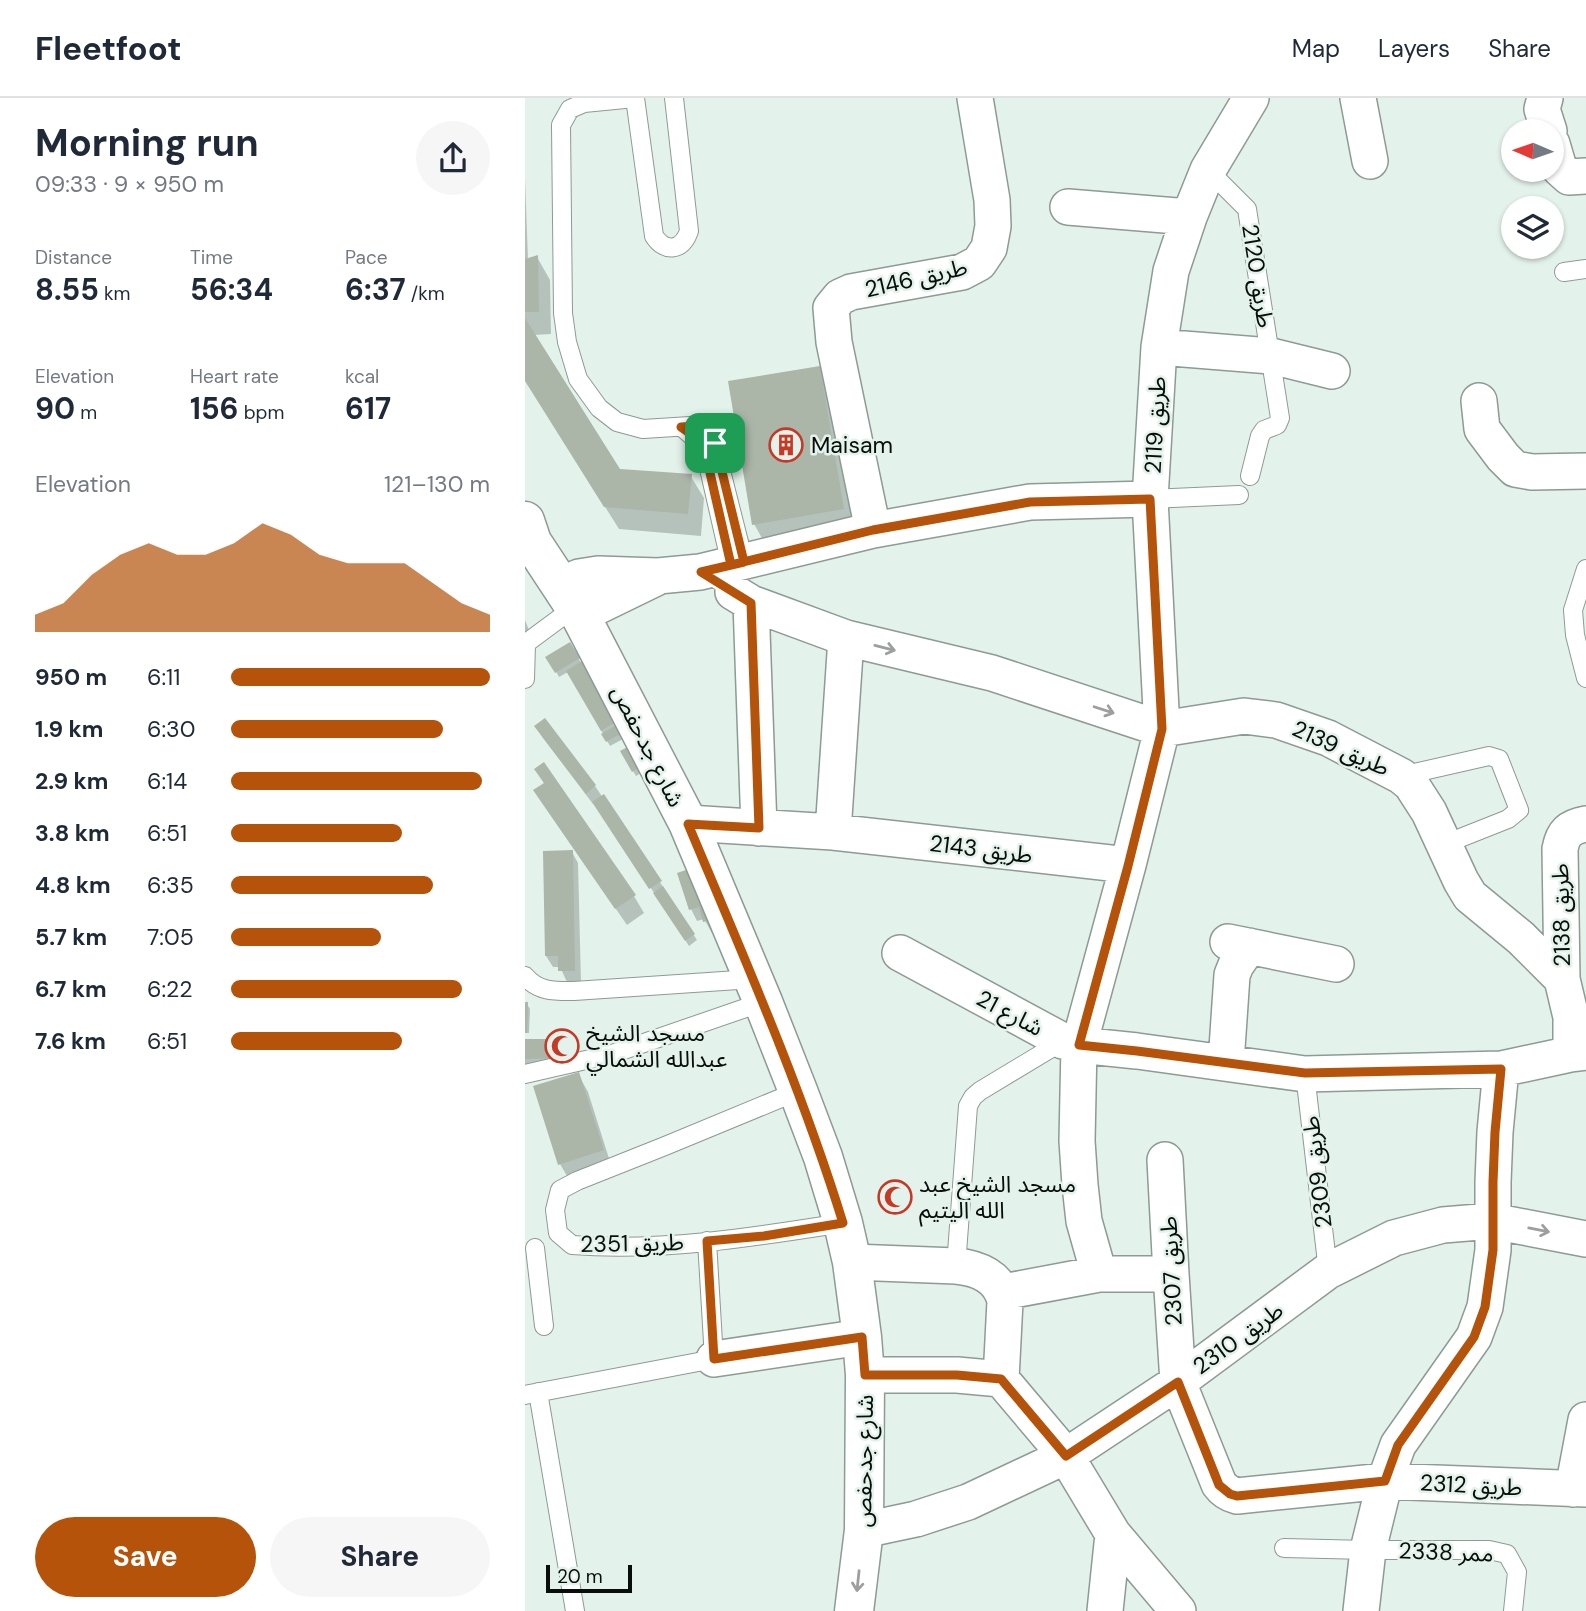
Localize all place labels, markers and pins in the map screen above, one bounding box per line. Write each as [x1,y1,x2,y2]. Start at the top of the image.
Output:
pin [685,413,745,473]
building icon: Maisam [767,426,805,464]
place label: Maisam [811,430,893,460]
place label: مسجد الشيخ عبدالله الشمالي [586,1018,727,1076]
mosque icon: مسجد الشيخ عبدالله الشمالي [543,1027,581,1065]
place label: مسجد الشيخ عبد الله اليتيم [919,1169,1076,1227]
mosque icon: مسجد الشيخ عبد الله اليتيم [876,1178,914,1216]

